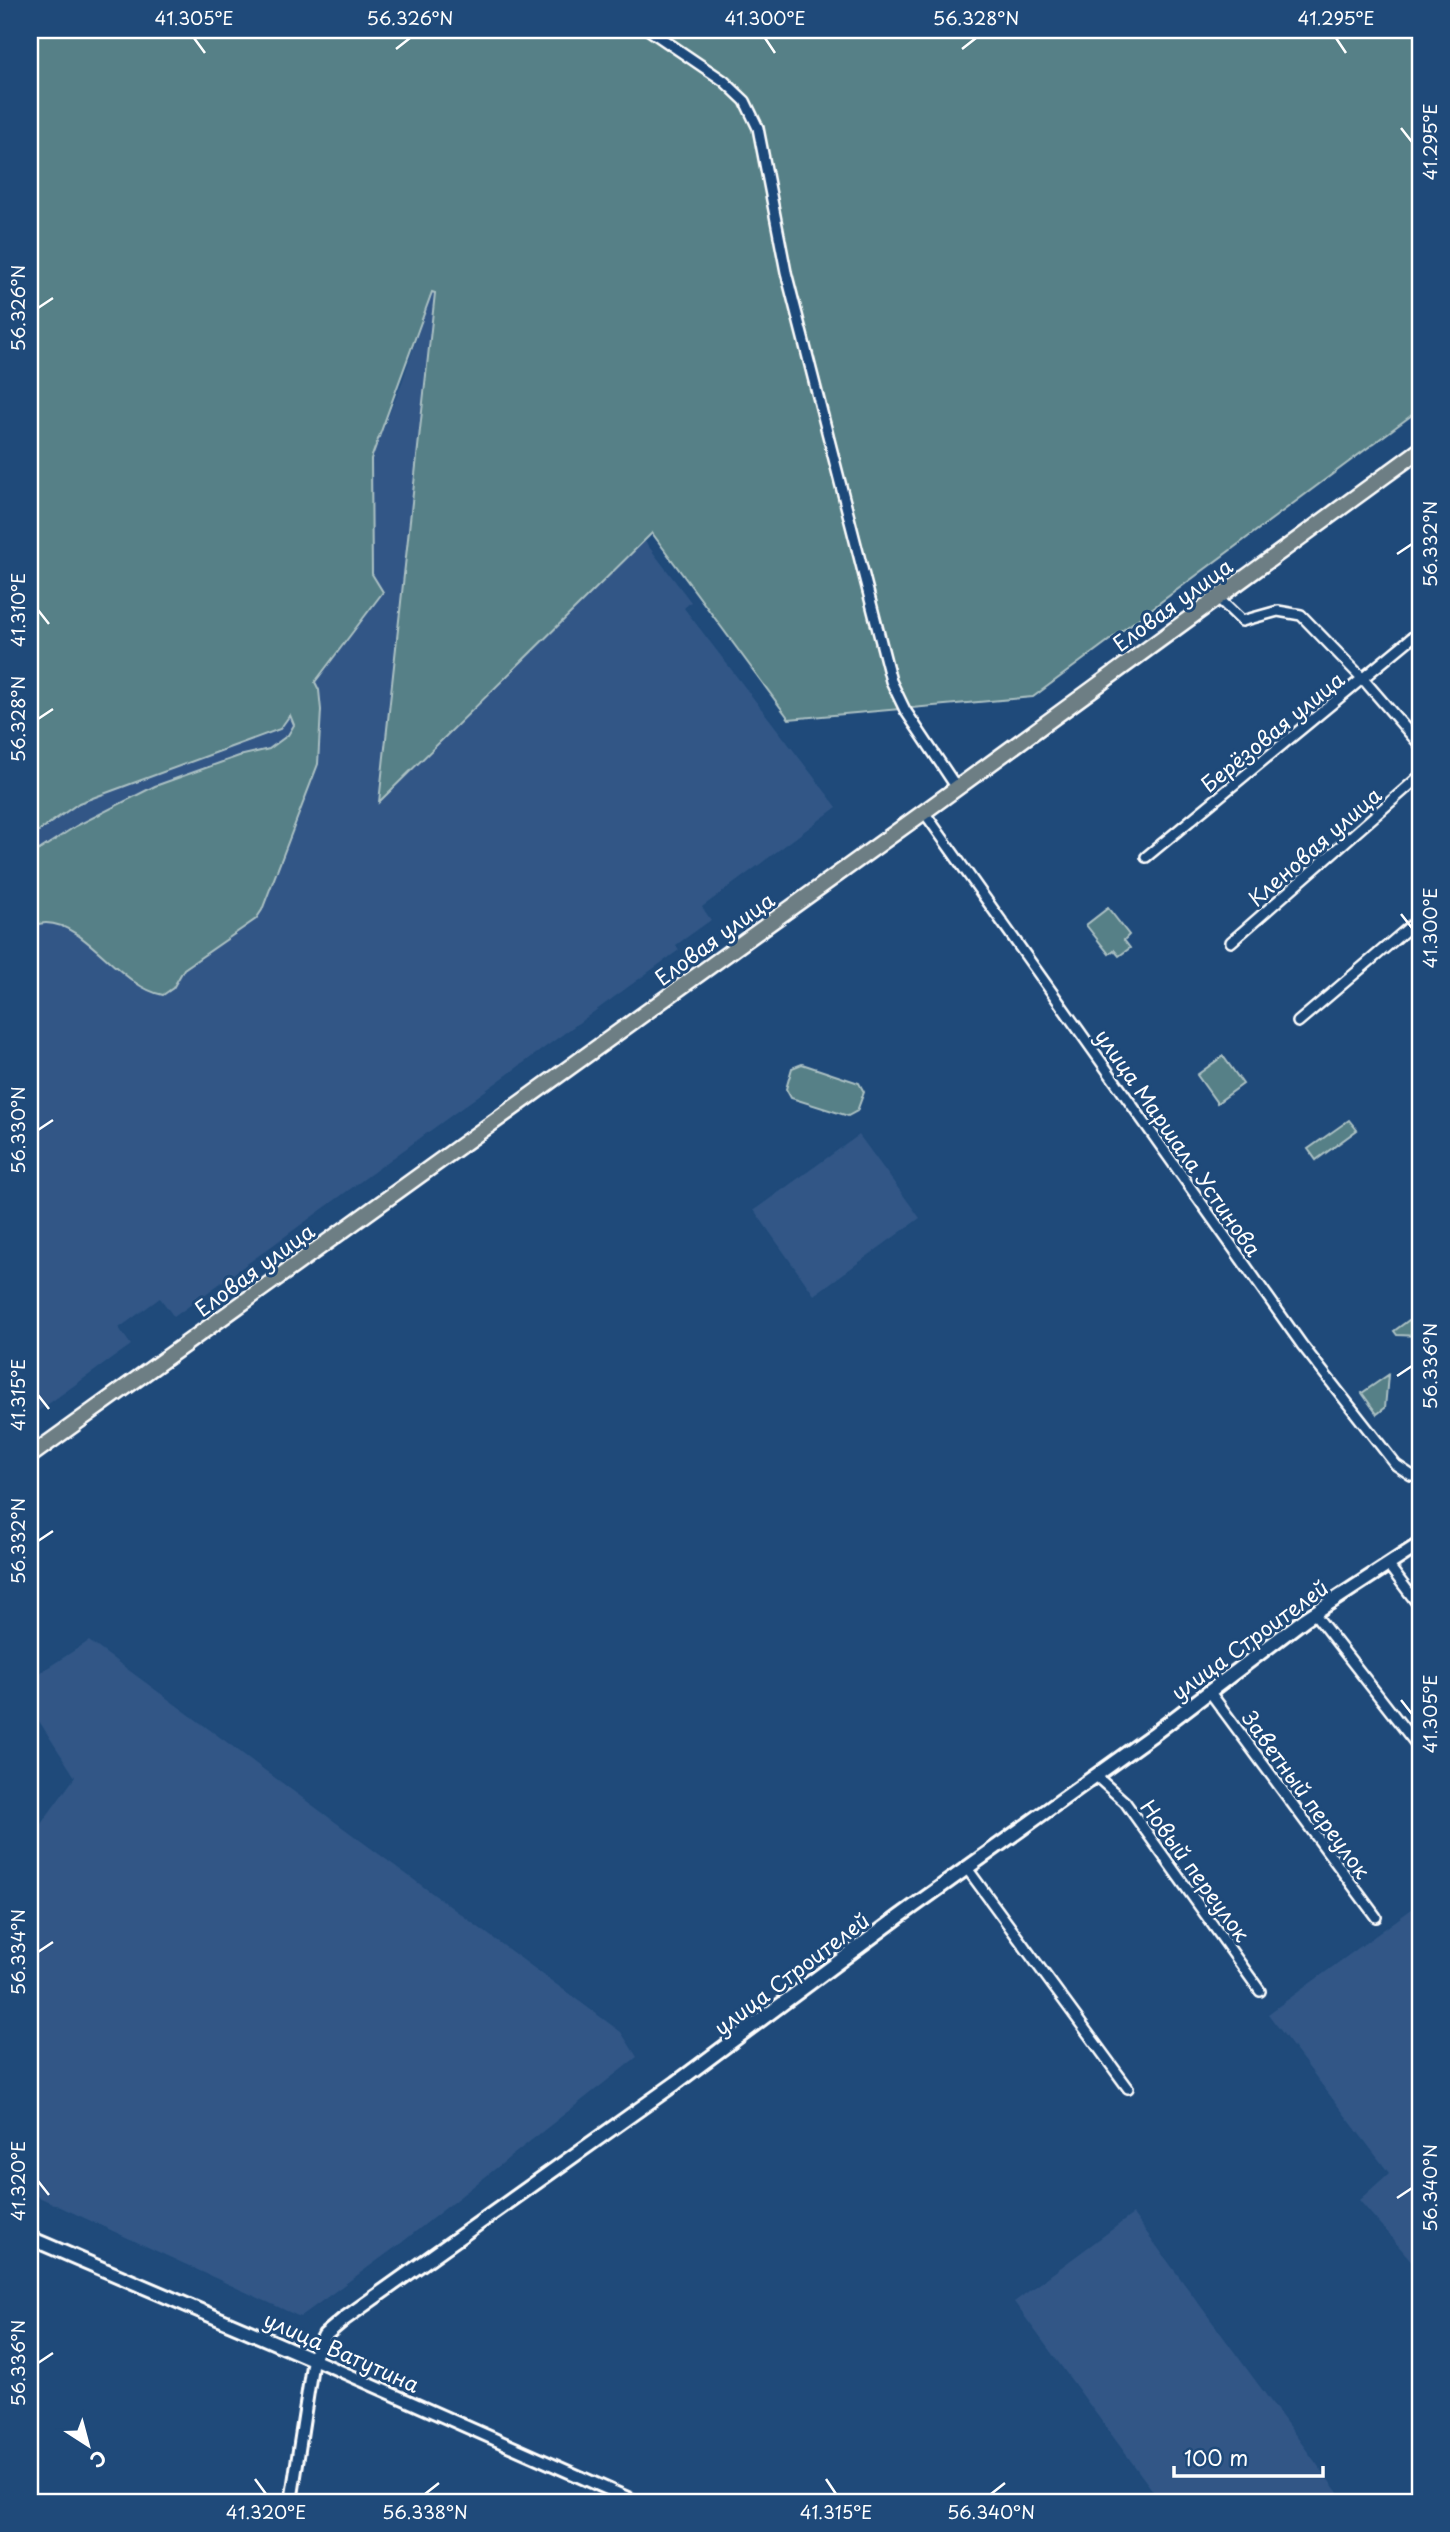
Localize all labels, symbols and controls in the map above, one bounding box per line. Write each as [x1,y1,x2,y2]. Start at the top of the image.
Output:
text: 41.305°E [154,4,234,31]
text: 56.326°N [367,4,453,31]
text: 41.300°E [724,4,806,31]
text: 56.328°N [933,4,1019,31]
text: 41.295°E [1297,4,1375,31]
text: 41.295°E [1416,103,1443,181]
text: 56.326°N [4,265,31,351]
text: 56.332°N [1416,501,1443,587]
street label: Еловая улица [1106,549,1239,658]
text: 41.310°E [4,573,31,647]
street label: Берёзовая улица [1193,662,1351,799]
text: 56.328°N [4,676,31,762]
street label: Кленовая улица [1240,778,1388,913]
street label: Еловая улица [648,883,781,992]
text: 41.300°E [1416,887,1443,969]
street label: улица Маршала Устинова [1088,1022,1270,1262]
text: 56.330°N [4,1086,31,1174]
street label: Еловая улица [188,1214,321,1323]
text: 56.336°N [1416,1323,1443,1409]
text: 41.315°E [4,1359,31,1431]
text: 56.332°N [4,1498,31,1584]
street label: улица Строителей [1164,1571,1334,1707]
text: 41.305°E [1416,1674,1443,1754]
street label: Заветный переулок [1235,1703,1379,1885]
street label: Новый переулок [1133,1792,1259,1948]
street label: улица Строителей [706,1904,876,2042]
text: 56.334°N [4,1909,31,1995]
text: 41.320°E [4,2141,31,2221]
text: 56.340°N [1416,2144,1443,2232]
street label: улица Ватутина [259,2302,426,2400]
text: 56.336°N [4,2320,31,2406]
north arrow [52,2410,122,2480]
scale bar [1174,2434,1322,2478]
text: 100 m [1184,2441,1248,2473]
text: С [85,2444,113,2475]
text: 41.320°E [226,2498,306,2525]
text: 56.338°N [382,2498,468,2525]
text: 41.315°E [800,2498,872,2525]
text: 56.340°N [947,2498,1035,2525]

